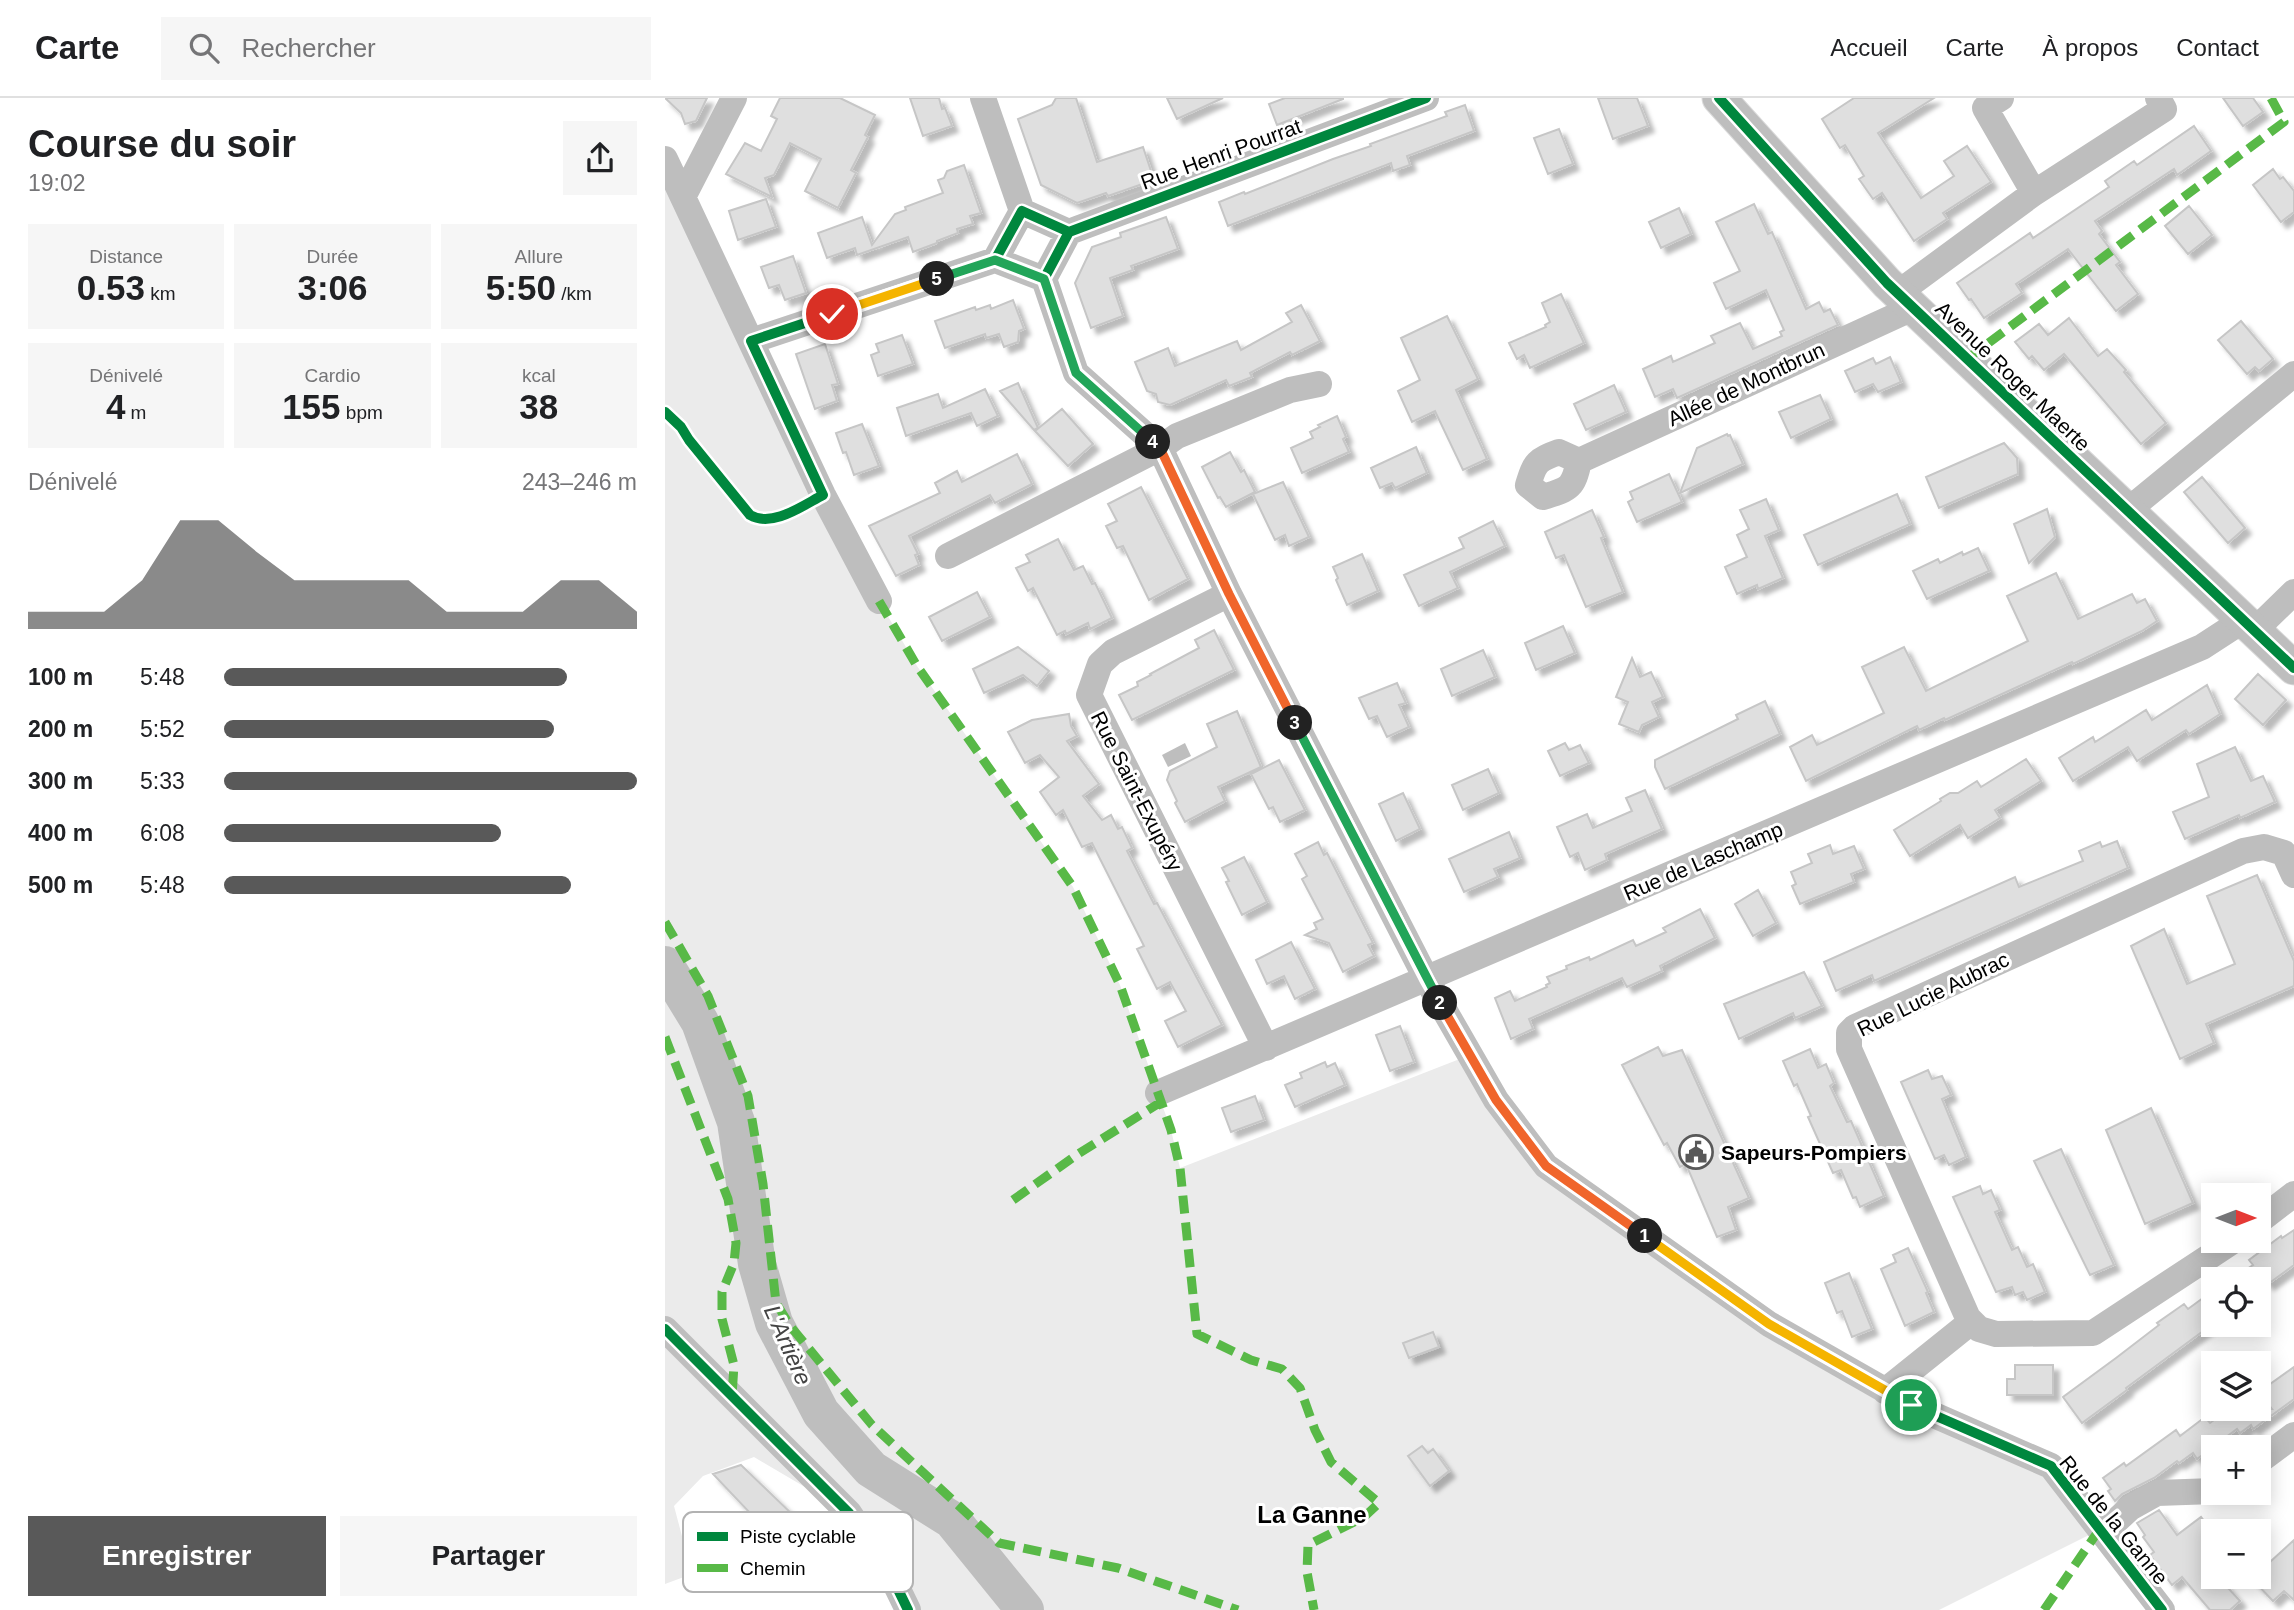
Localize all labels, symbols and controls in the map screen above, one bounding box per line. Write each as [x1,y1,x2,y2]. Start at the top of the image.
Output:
search box [161,17,651,80]
text: Carte [35,29,119,66]
icon: search [185,29,223,67]
text: Rechercher [241,33,376,63]
text: Accueil [1830,34,1908,61]
text: Carte [1946,34,2004,61]
text: À propos [2042,34,2138,61]
text: Contact [2176,34,2259,61]
street label: Rue Henri Pourrat [1138,114,1305,194]
button: share [563,121,637,195]
text: Course du soir [28,123,296,165]
text: 19:02 [28,170,86,196]
text: Distance [89,246,163,267]
text: Durée [307,246,358,267]
text: Allure [515,246,563,267]
pin: 5 [919,262,955,296]
text: 0.53 [77,268,145,307]
text: 3:06 [297,268,368,307]
text: 5:50 [486,268,556,307]
text: 5 [931,268,942,289]
text: km [145,283,176,304]
text: /km [556,283,592,304]
pin [802,284,862,344]
icon: check [813,295,851,333]
street label: Avenue Roger Maerte [1931,296,2095,456]
street label: Allée de Montbrun [1664,338,1828,430]
text: Dénivelé [89,365,163,386]
text: Cardio [305,365,360,386]
text: kcal [522,365,556,386]
text: 4 [106,387,125,426]
text: 155 [282,387,341,426]
text: 38 [519,387,558,426]
text: m [125,402,146,423]
text: bpm [341,402,383,423]
pin: 4 [1135,424,1170,460]
text: 4 [1147,431,1158,452]
text: Dénivelé [28,469,118,495]
text: 243–246 m [522,469,637,495]
text: 100 m [28,664,93,690]
text: 5:48 [140,664,185,690]
pin: 3 [1277,706,1313,740]
street label: Rue Saint-Exupéry [1087,707,1187,875]
text: 3 [1289,712,1300,733]
text: 200 m [28,716,93,742]
text: 5:52 [140,716,185,742]
text: 300 m [28,768,93,794]
text: 5:33 [140,768,185,794]
street label: Rue de Laschamp [1620,817,1786,905]
text: 400 m [28,820,93,846]
text: 6:08 [140,820,185,846]
text: 500 m [28,872,93,898]
text: 5:48 [140,872,185,898]
street label: Rue Lucie Aubrac [1853,947,2013,1041]
pin: 2 [1423,986,1457,1020]
text: 2 [1434,992,1445,1013]
public building icon: Sapeurs-Pompiers [1677,1133,1715,1171]
place label: Sapeurs-Pompiers [1721,1141,1907,1164]
north arrow [2201,1183,2271,1253]
map controls [2201,1183,2271,1589]
pin: 1 [1627,1218,1663,1254]
text: 1 [1639,1225,1650,1246]
button: locate [2201,1267,2271,1337]
water label: L'Artière [759,1301,817,1389]
button: layers [2201,1351,2271,1421]
pin [1881,1375,1941,1435]
icon: arrive [1892,1386,1930,1424]
button: + [2201,1435,2271,1505]
street label: Rue de la Ganne [2055,1451,2173,1589]
district label: La Ganne [1257,1501,1367,1528]
legend [683,1512,913,1592]
button: Enregistrer [28,1516,326,1596]
button: Partager [340,1516,637,1596]
button: − [2201,1519,2271,1589]
text: Piste cyclable [740,1526,856,1547]
text: Chemin [740,1558,805,1579]

